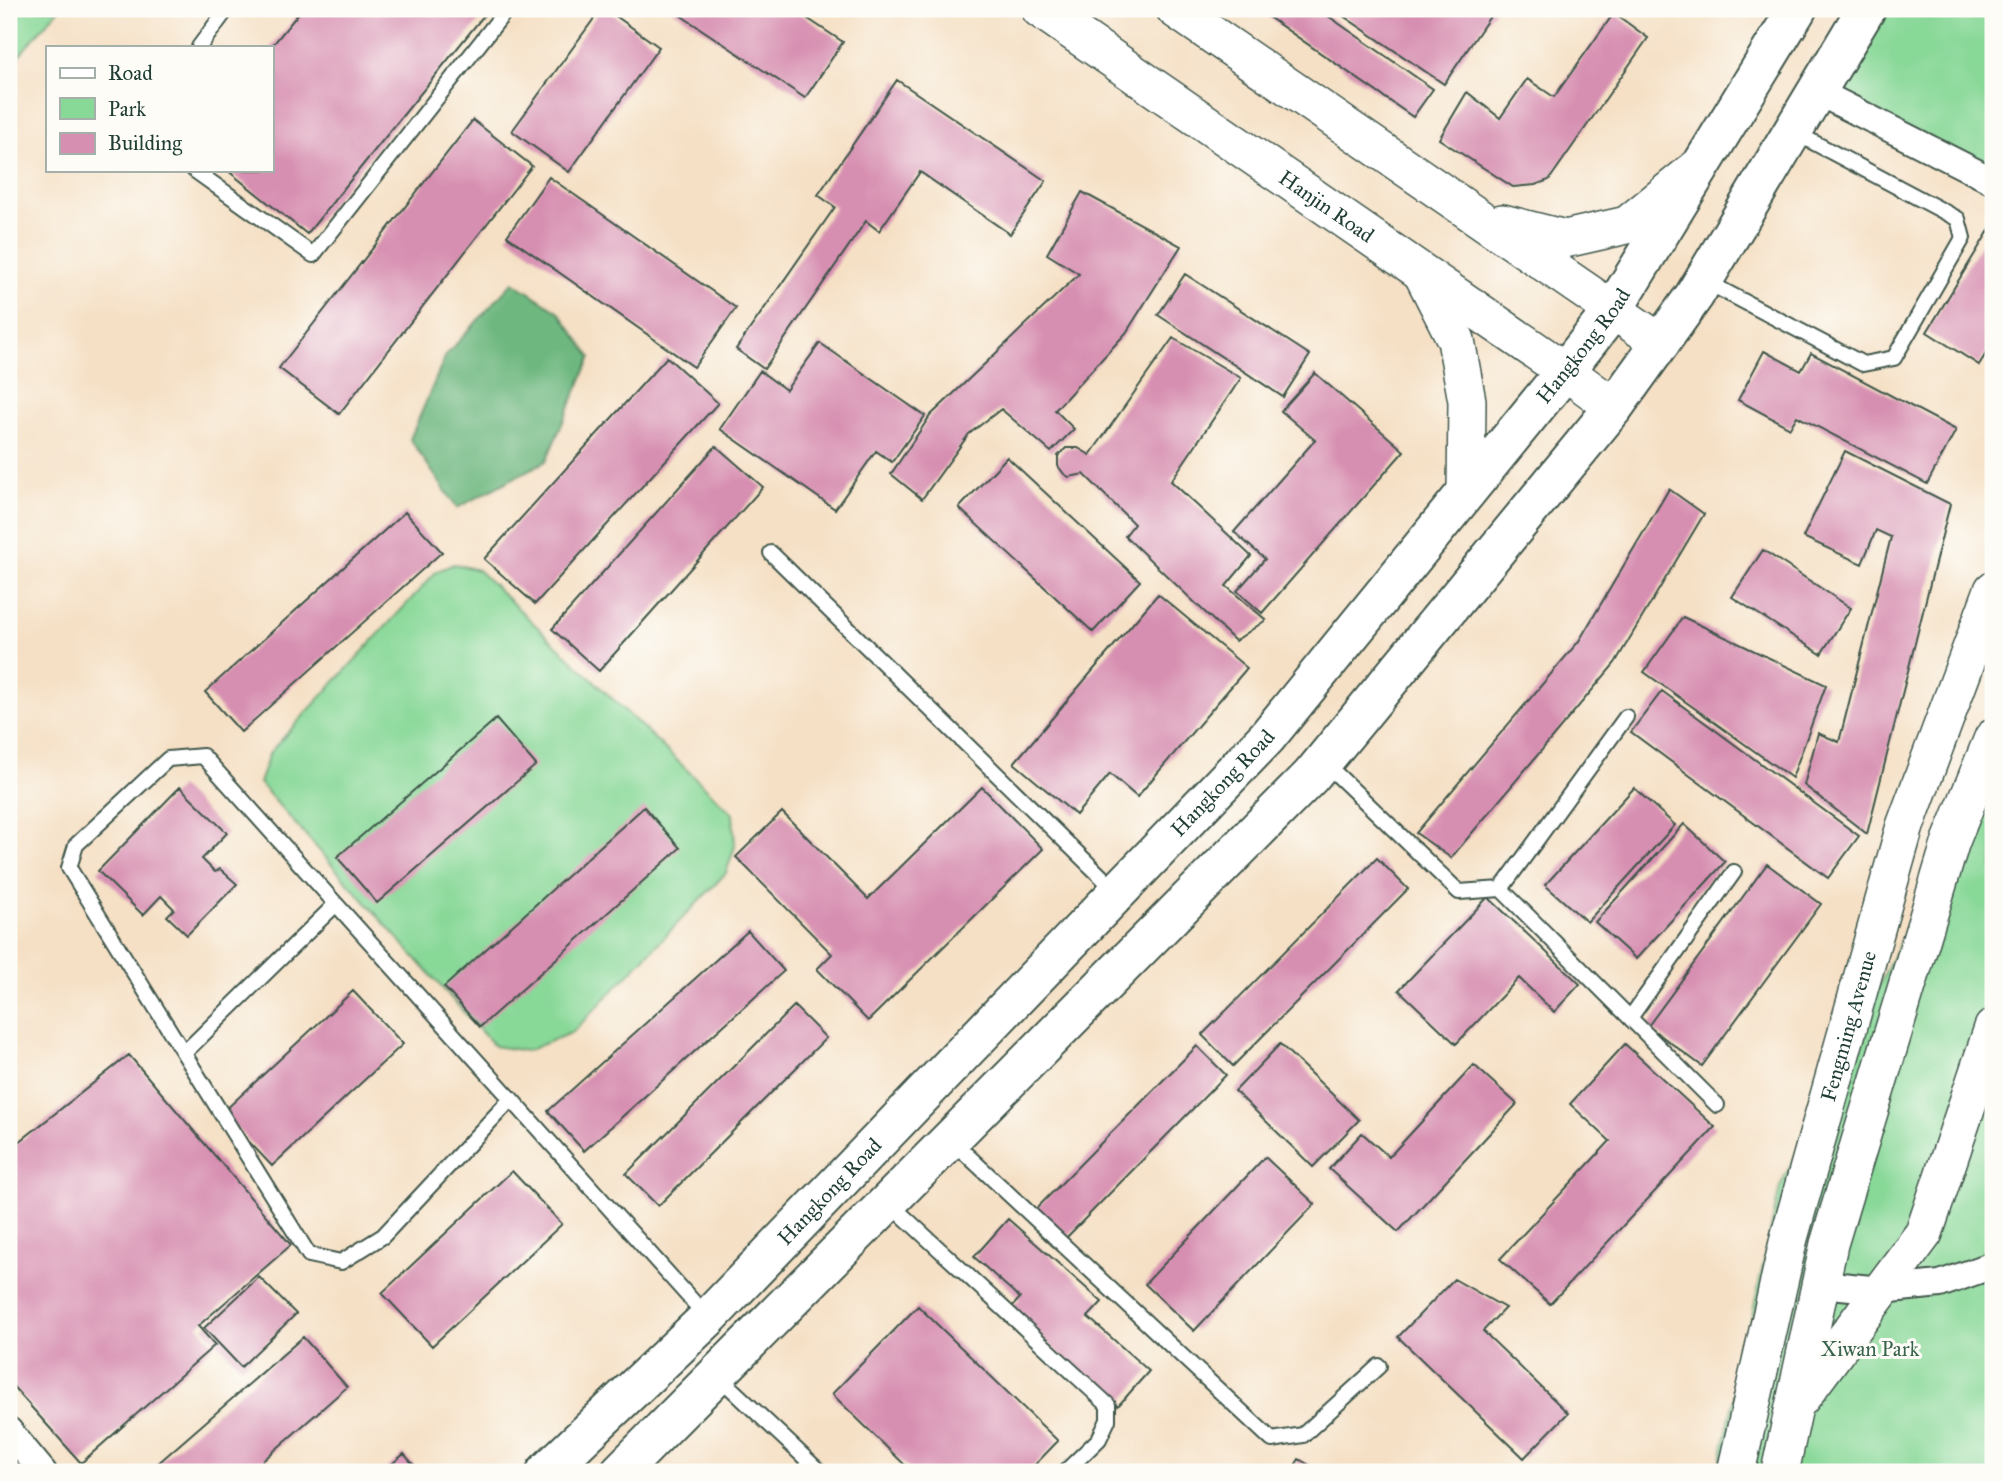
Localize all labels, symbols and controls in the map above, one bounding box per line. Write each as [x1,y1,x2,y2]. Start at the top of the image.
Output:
legend [46,46,273,172]
text: Road [108,60,153,86]
text: Park [108,96,146,122]
text: Building [108,130,182,156]
street label: Hanjin Road [1274,165,1380,249]
street label: Hangkong Road [1531,283,1636,409]
street label: Hangkong Road [1165,724,1281,842]
street label: Fengming Avenue [1815,948,1882,1104]
street label: Hangkong Road [772,1132,888,1251]
park label: Xiwan Park [1821,1336,1919,1362]

